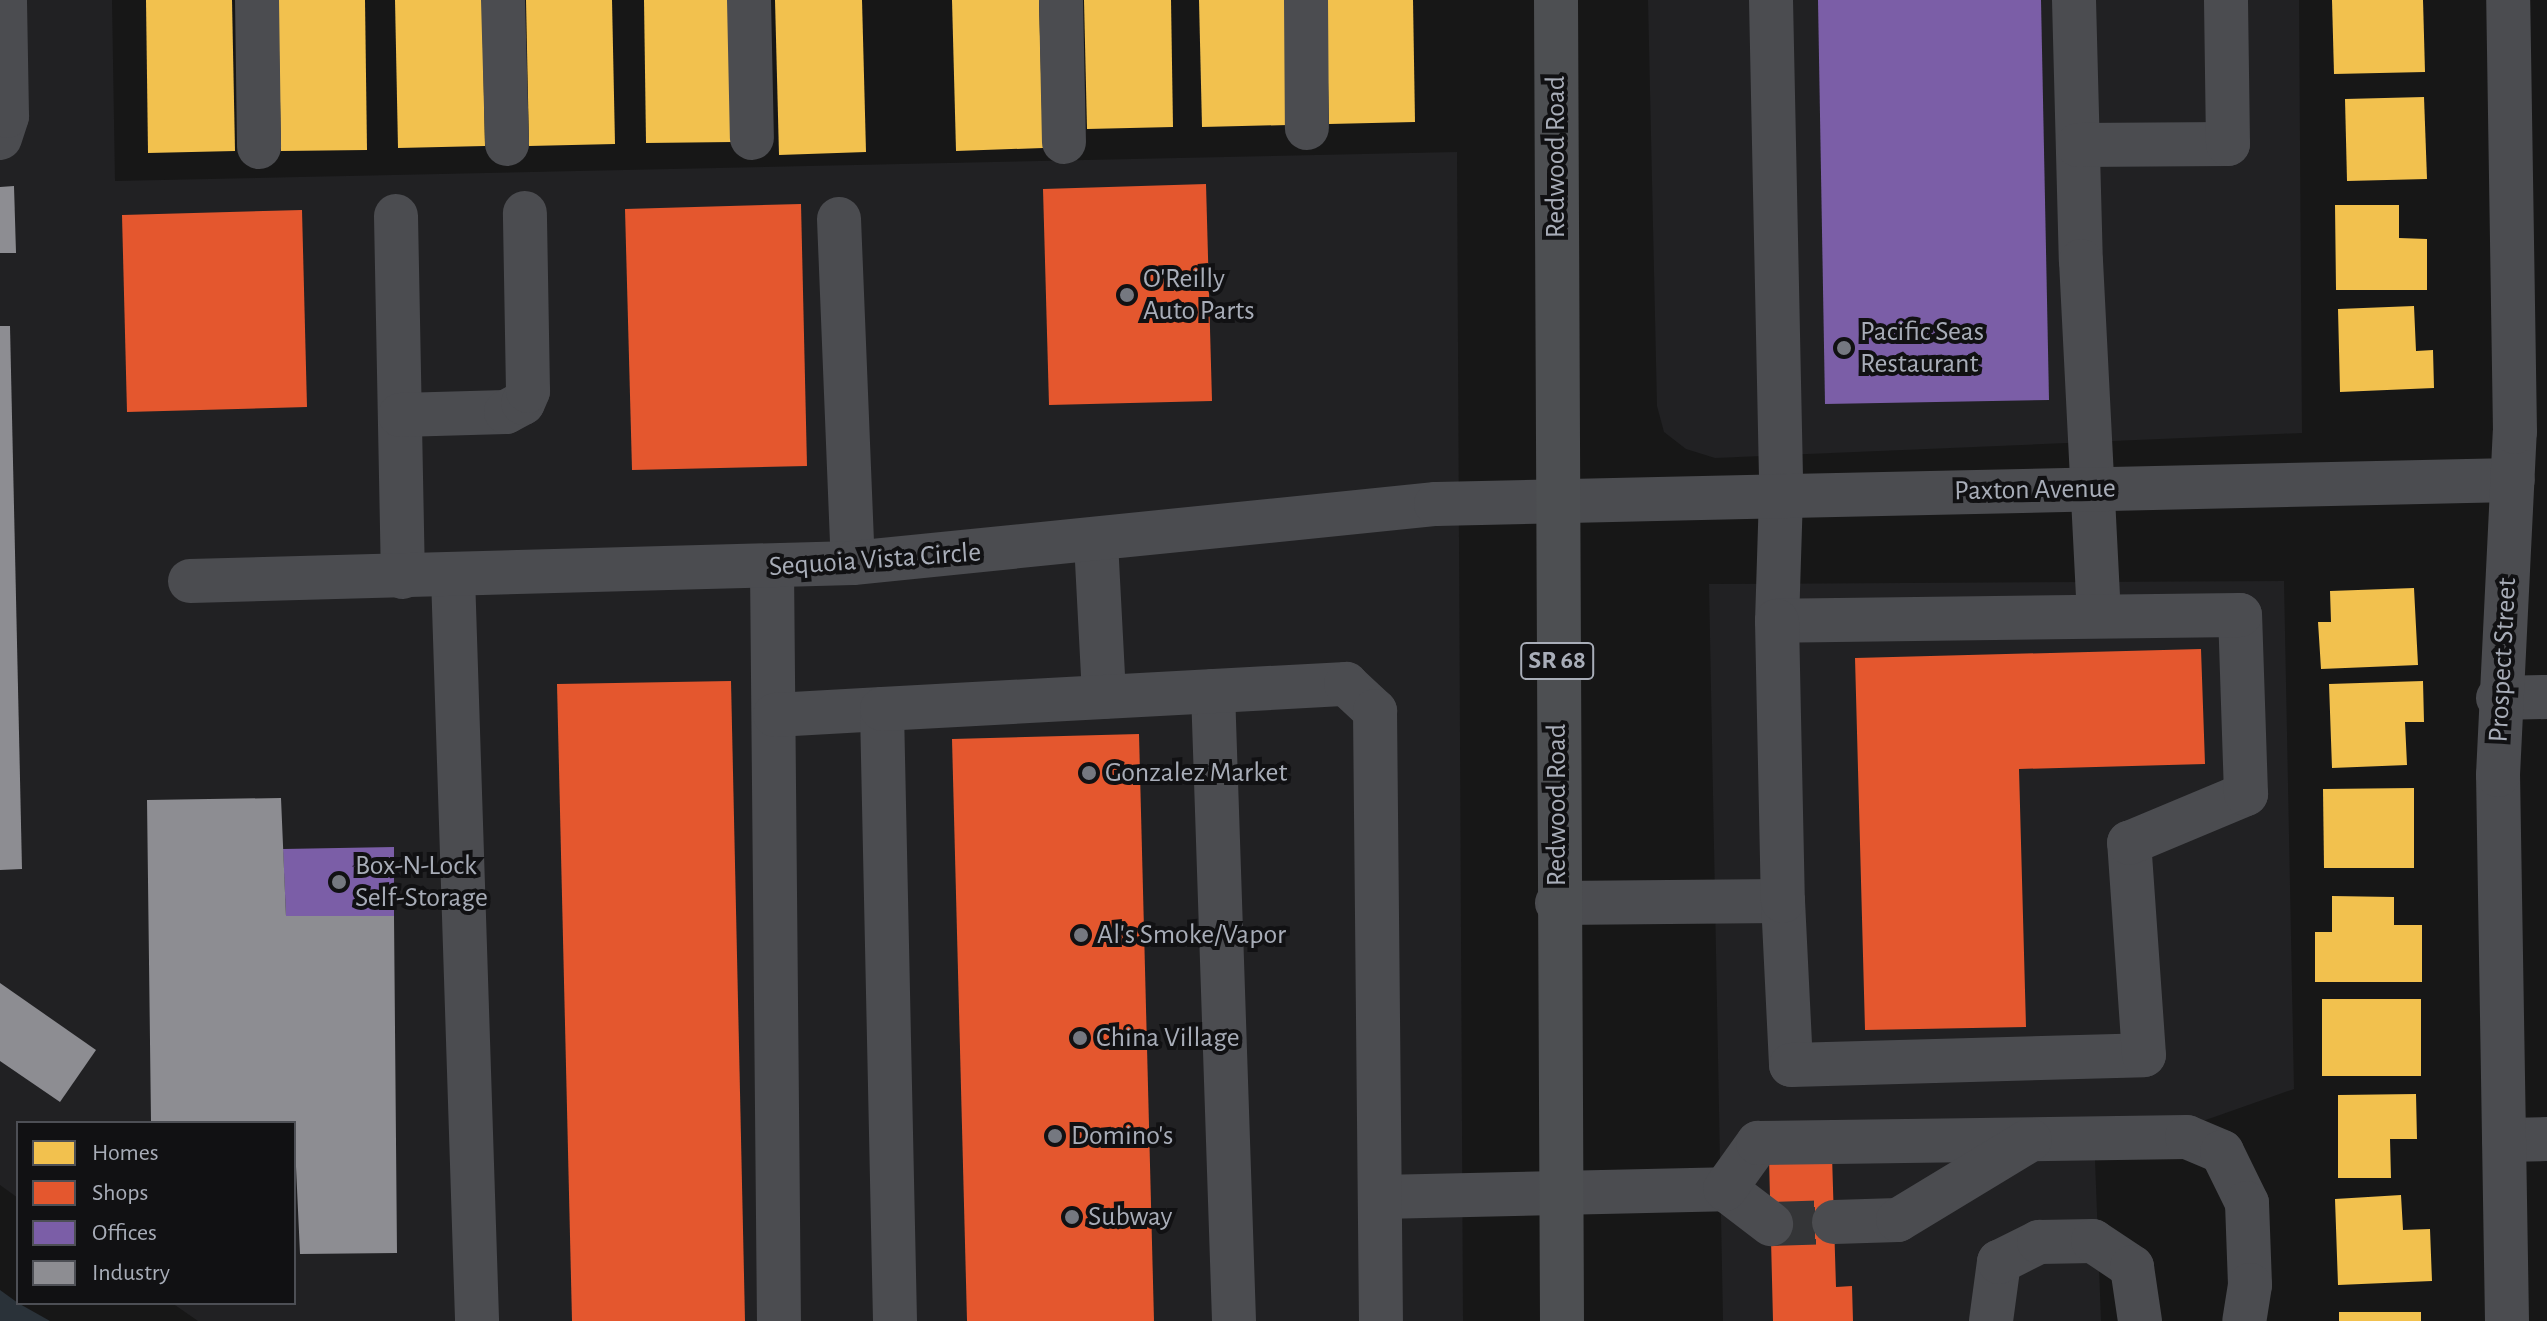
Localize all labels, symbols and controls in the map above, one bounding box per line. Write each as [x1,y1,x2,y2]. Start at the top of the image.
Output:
street label: Redwood Road [1539,76,1573,238]
place label: O'Reilly Auto Parts [1143,262,1255,328]
marker: O'Reilly Auto Parts [1118,286,1136,304]
place label: Pacific Seas Restaurant [1860,315,1984,381]
marker: Pacific Seas Restaurant [1835,339,1853,357]
street label: Paxton Avenue [1954,472,2116,508]
street label: Sequoia Vista Circle [768,536,982,584]
street label: Prospect Street [2482,577,2524,743]
road number: SR 68 [1519,639,1595,683]
street label: Redwood Road [1540,724,1574,886]
place label: Gonzalez Market [1105,756,1287,790]
marker: Gonzalez Market [1080,764,1098,782]
place label: Box-N-Lock Self-Storage [355,849,488,915]
marker: Box-N-Lock Self-Storage [330,873,348,891]
place label: Al's Smoke/Vapor [1097,918,1286,952]
marker: Al's Smoke/Vapor [1072,926,1090,944]
place label: China Village [1096,1021,1240,1055]
marker: China Village [1071,1029,1089,1047]
place label: Domino's [1071,1119,1173,1153]
legend [16,1121,296,1305]
marker: Domino's [1046,1127,1064,1145]
text: Homes [92,1141,159,1165]
text: Shops [92,1181,148,1205]
place label: Subway [1088,1200,1172,1234]
marker: Subway [1063,1208,1081,1226]
text: Offices [92,1221,157,1245]
text: Industry [92,1261,170,1285]

